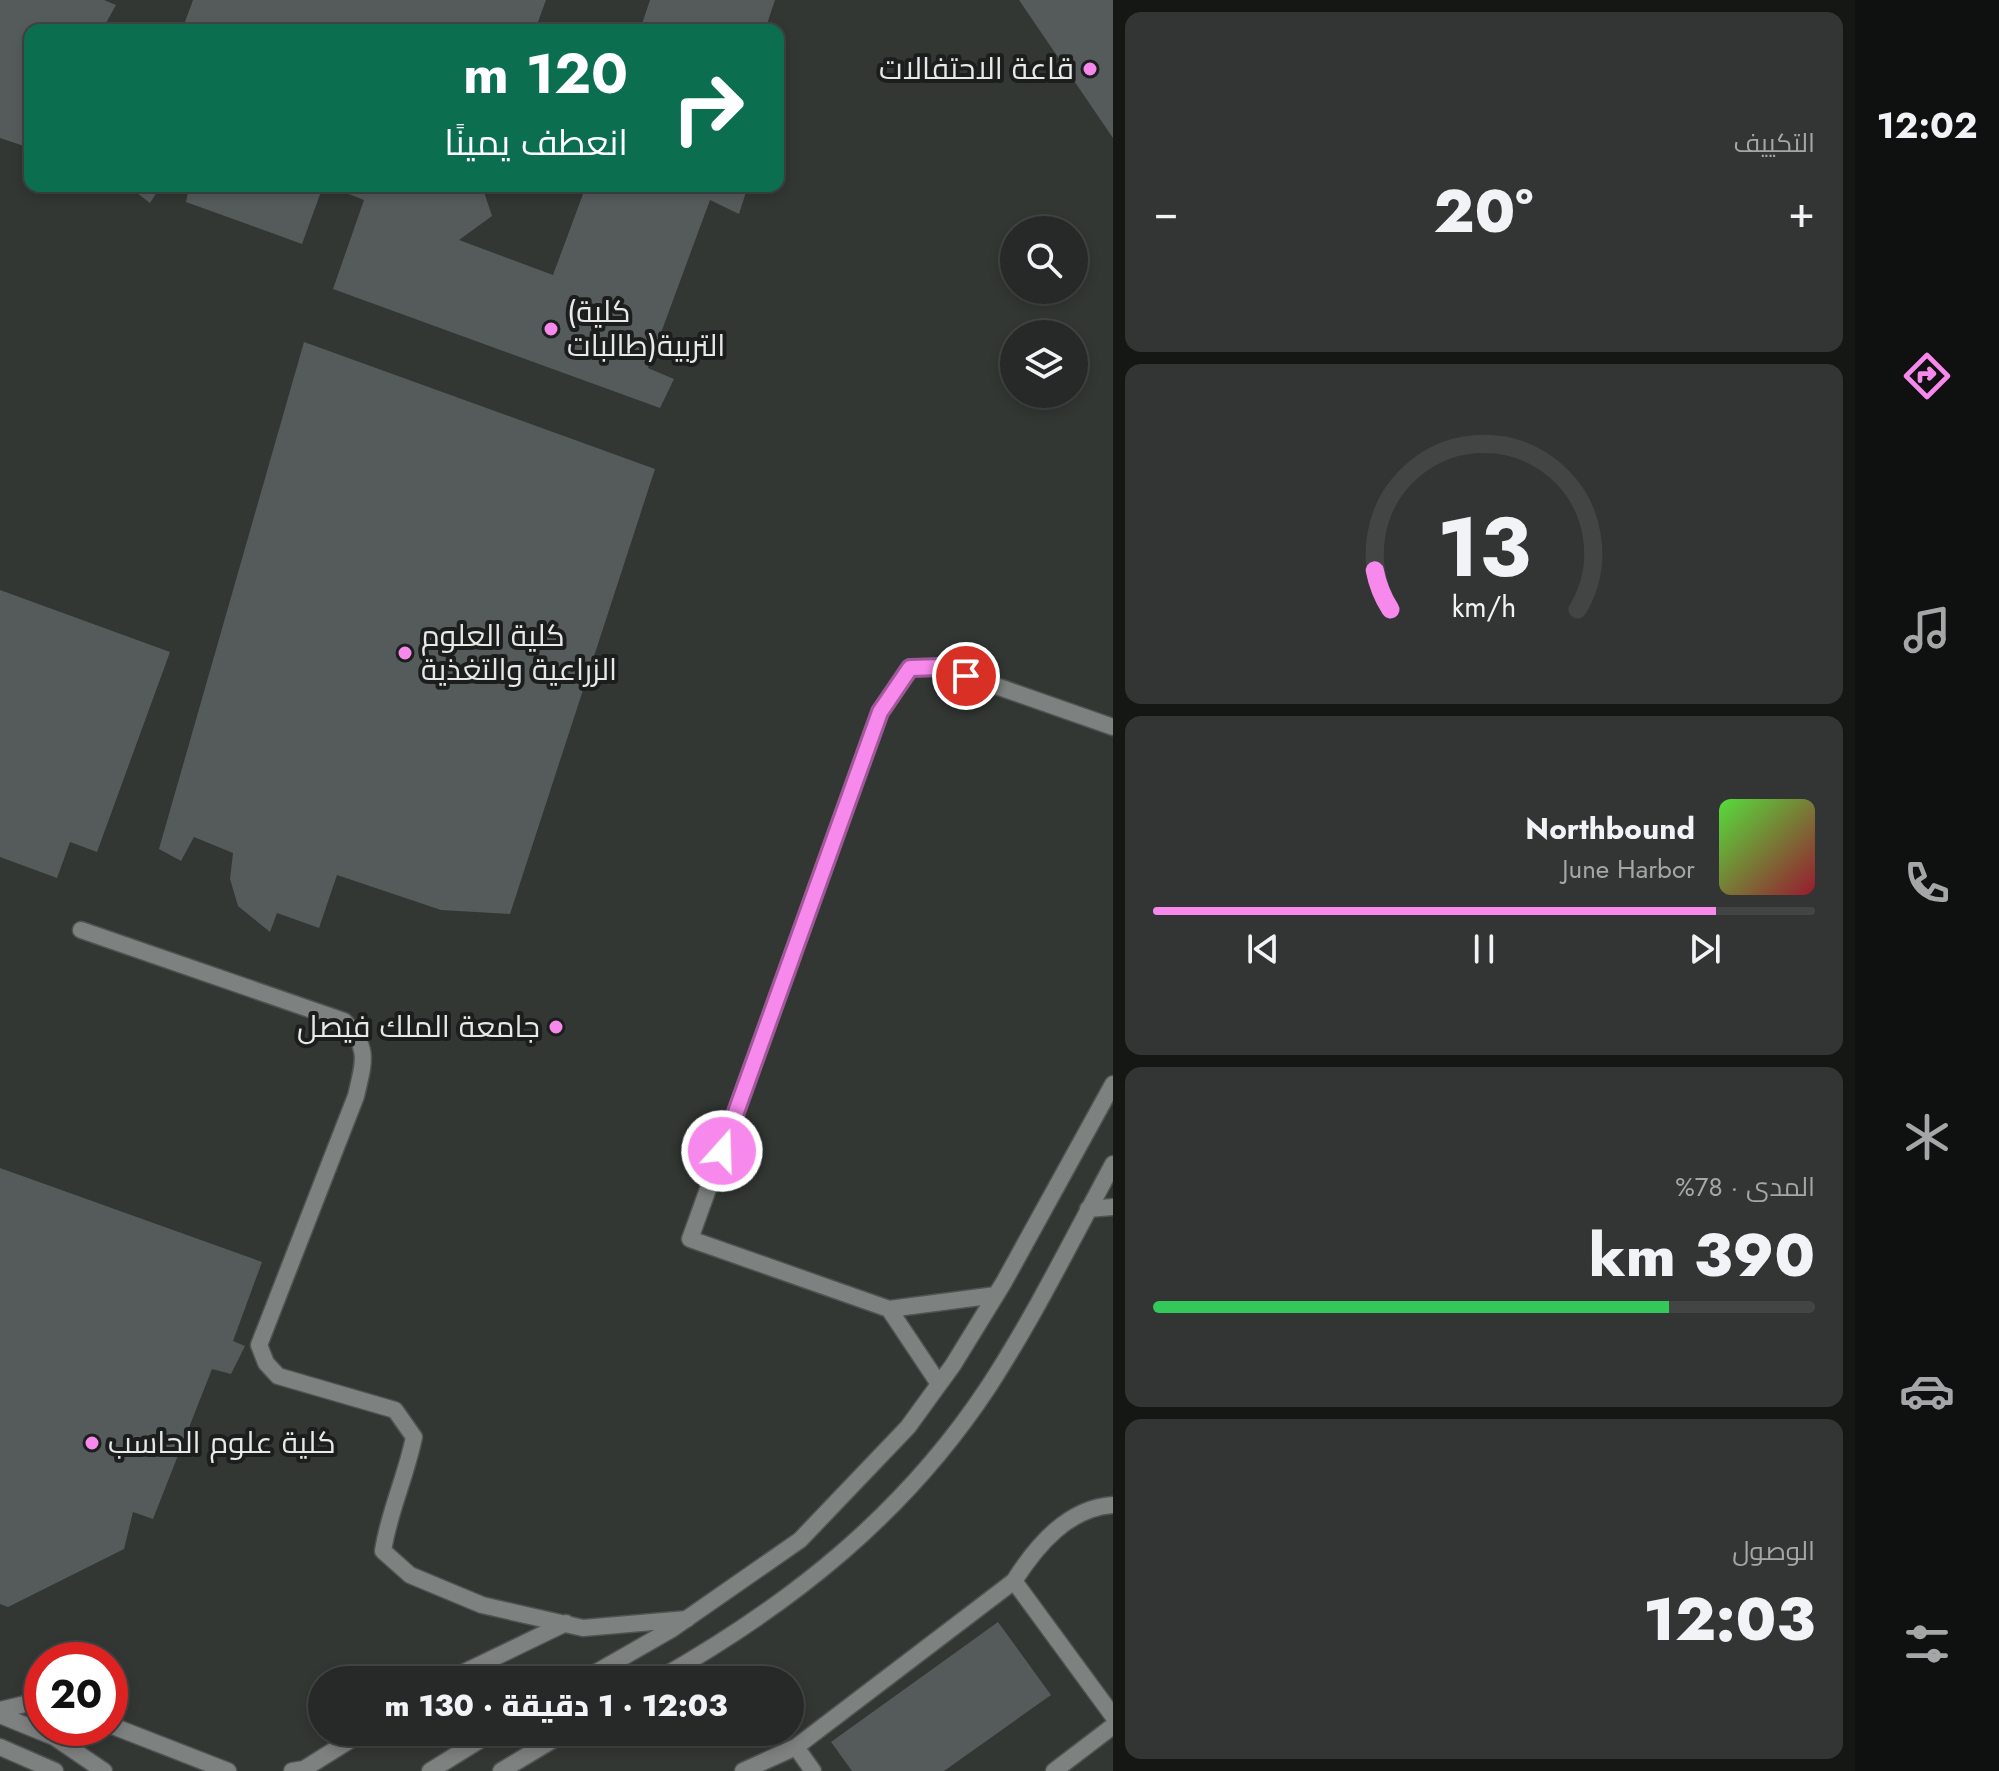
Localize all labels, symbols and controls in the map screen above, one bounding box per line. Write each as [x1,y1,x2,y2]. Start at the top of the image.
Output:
text: 120 m [463,33,628,114]
place label: قاعة الاحتفالات [879,47,1074,90]
icon: right [656,56,760,160]
marker: قاعة الاحتفالات [1081,60,1099,78]
text: 12:02 [1877,99,1978,151]
text: انعطف يمينًا [444,116,628,168]
text: التكييف [1733,124,1815,162]
text: 20° [1434,168,1533,255]
text: − [1153,180,1179,244]
text: + [1788,180,1815,244]
map controls [1000,216,1088,408]
button: search [1000,216,1088,304]
place label: (كلية التربية(طالبات [567,290,725,367]
marker: (كلية التربية(طالبات [542,320,560,338]
button: layers [1000,320,1088,408]
icon: directions [1899,348,1955,404]
text: 13 [1437,486,1531,606]
text: km/h [1452,586,1516,628]
icon: music [1899,602,1955,658]
place label: كلية العلوم الزراعية والتغذية [421,614,617,691]
pin [932,642,1000,710]
marker: كلية العلوم الزراعية والتغذية [396,644,414,662]
icon: arrive [944,654,988,698]
text: Northbound [1525,807,1695,850]
text: June Harbor [1562,850,1695,888]
icon: phone [1899,855,1955,911]
icon: previous [1241,927,1285,971]
icon: pause [1462,927,1506,971]
icon: next [1683,927,1727,971]
place label: جامعة الملك فيصل [297,1005,540,1048]
marker: جامعة الملك فيصل [547,1018,565,1036]
position arrow [680,1109,764,1193]
icon: climate [1899,1109,1955,1165]
text: المدى · 78% [1675,1168,1815,1206]
text: 390 km [1589,1212,1815,1299]
icon: car [1899,1363,1955,1419]
place label: كلية علوم الحاسب [108,1421,336,1464]
marker: كلية علوم الحاسب [83,1434,101,1452]
text: الوصول [1732,1532,1815,1570]
text: 12:03 [1643,1576,1815,1663]
icon: filters [1899,1616,1955,1672]
speed limit sign: 20 [24,1642,128,1746]
text: 12:03 · 1 دقيقة · 130 m [384,1684,728,1727]

